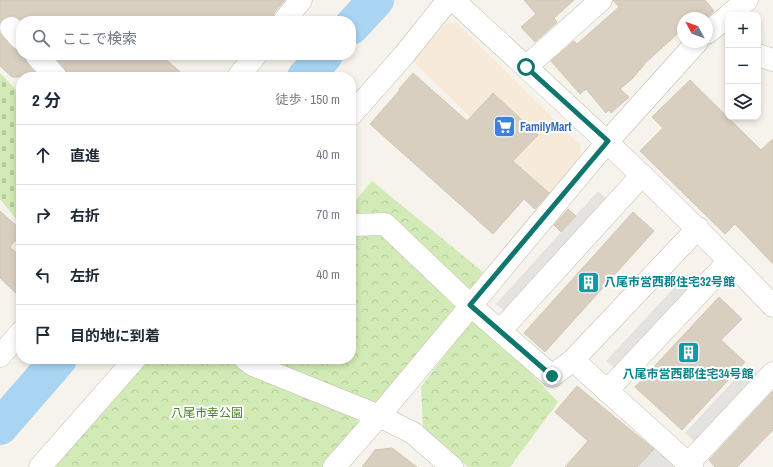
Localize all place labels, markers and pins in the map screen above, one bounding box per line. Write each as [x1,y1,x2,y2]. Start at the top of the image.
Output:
supermarket icon: FamilyMart [492,114,518,140]
place label: FamilyMart [520,119,572,135]
building icon: 八尾市営西郡住宅32号館 [576,269,602,295]
place label: 八尾市営西郡住宅32号館 [604,274,735,290]
building icon: 八尾市営西郡住宅34号館 [675,340,701,366]
place label: 八尾市営西郡住宅34号館 [623,366,753,382]

